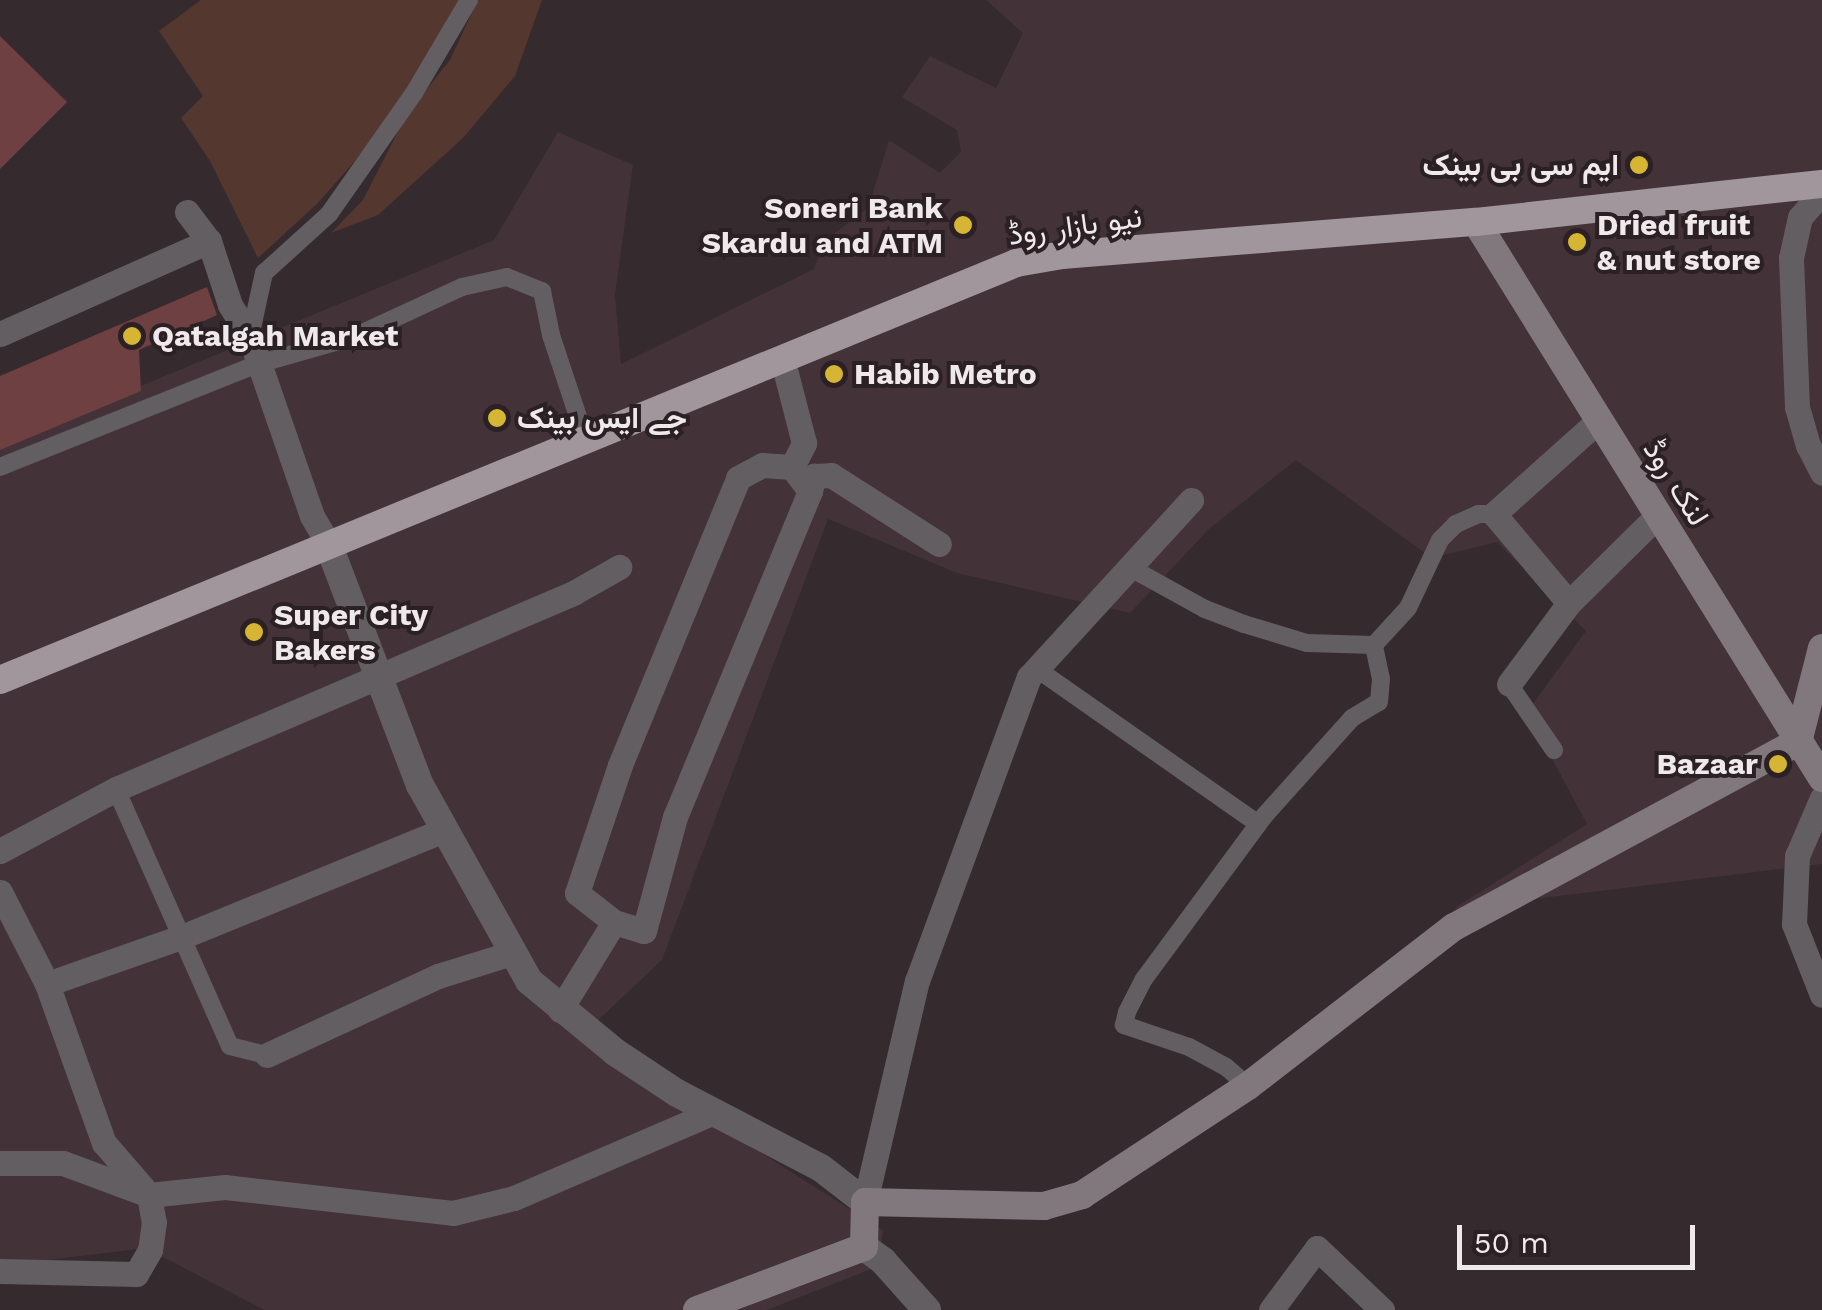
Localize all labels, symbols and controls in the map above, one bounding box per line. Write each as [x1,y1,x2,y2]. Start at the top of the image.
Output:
place label: ایم سی بی بینک [1422,147,1619,183]
marker: ایم سی بی بینک [1628,154,1650,176]
place label: Soneri Bank Skardu and ATM [701,190,943,260]
street label: نیو بازار روڈ [1006,199,1144,253]
place label: Dried fruit & nut store [1597,207,1761,278]
marker: Soneri Bank Skardu and ATM [952,214,974,236]
marker: Dried fruit & nut store [1566,231,1588,253]
place label: Qatalgah Market [152,318,398,354]
marker: Qatalgah Market [121,325,143,347]
place label: Habib Metro [854,356,1037,392]
marker: Habib Metro [823,363,845,385]
place label: جے ایس بینک [517,400,687,436]
marker: جے ایس بینک [486,407,508,429]
street label: لنک روڈ [1636,433,1716,533]
place label: Super City Bakers [274,597,429,668]
marker: Super City Bakers [243,621,265,643]
place label: Bazaar [1656,746,1758,782]
marker: Bazaar [1767,753,1789,775]
scale bar [1462,1205,1700,1267]
text: 50 m [1474,1225,1549,1260]

